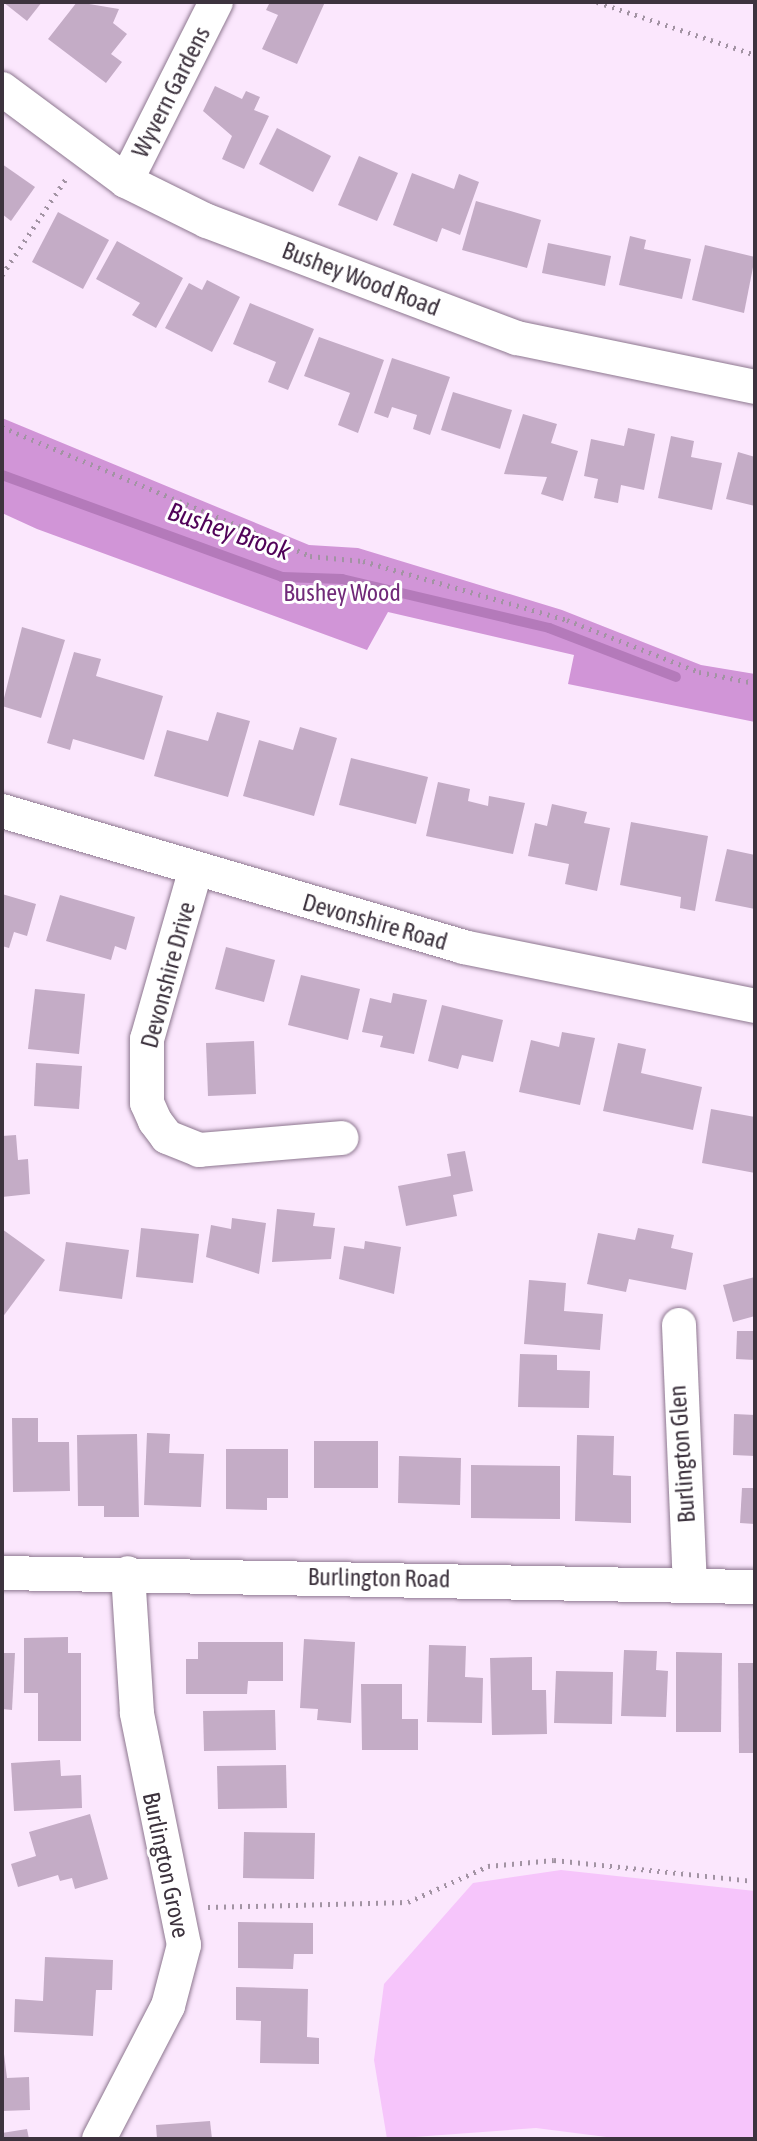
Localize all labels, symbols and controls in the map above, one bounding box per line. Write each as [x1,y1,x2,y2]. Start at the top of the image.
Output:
street label: Wyvern Gardens [126,22,216,162]
street label: Bushey Wood Road [278,236,444,322]
water label: Bushey Brook [164,496,294,568]
park label: Bushey Wood [283,579,401,607]
street label: Devonshire Road [299,888,451,956]
street label: Devonshire Drive [135,899,201,1051]
street label: Burlington Glen [663,1384,701,1524]
street label: Burlington Road [307,1562,451,1594]
street label: Burlington Grove [137,1790,195,1940]

